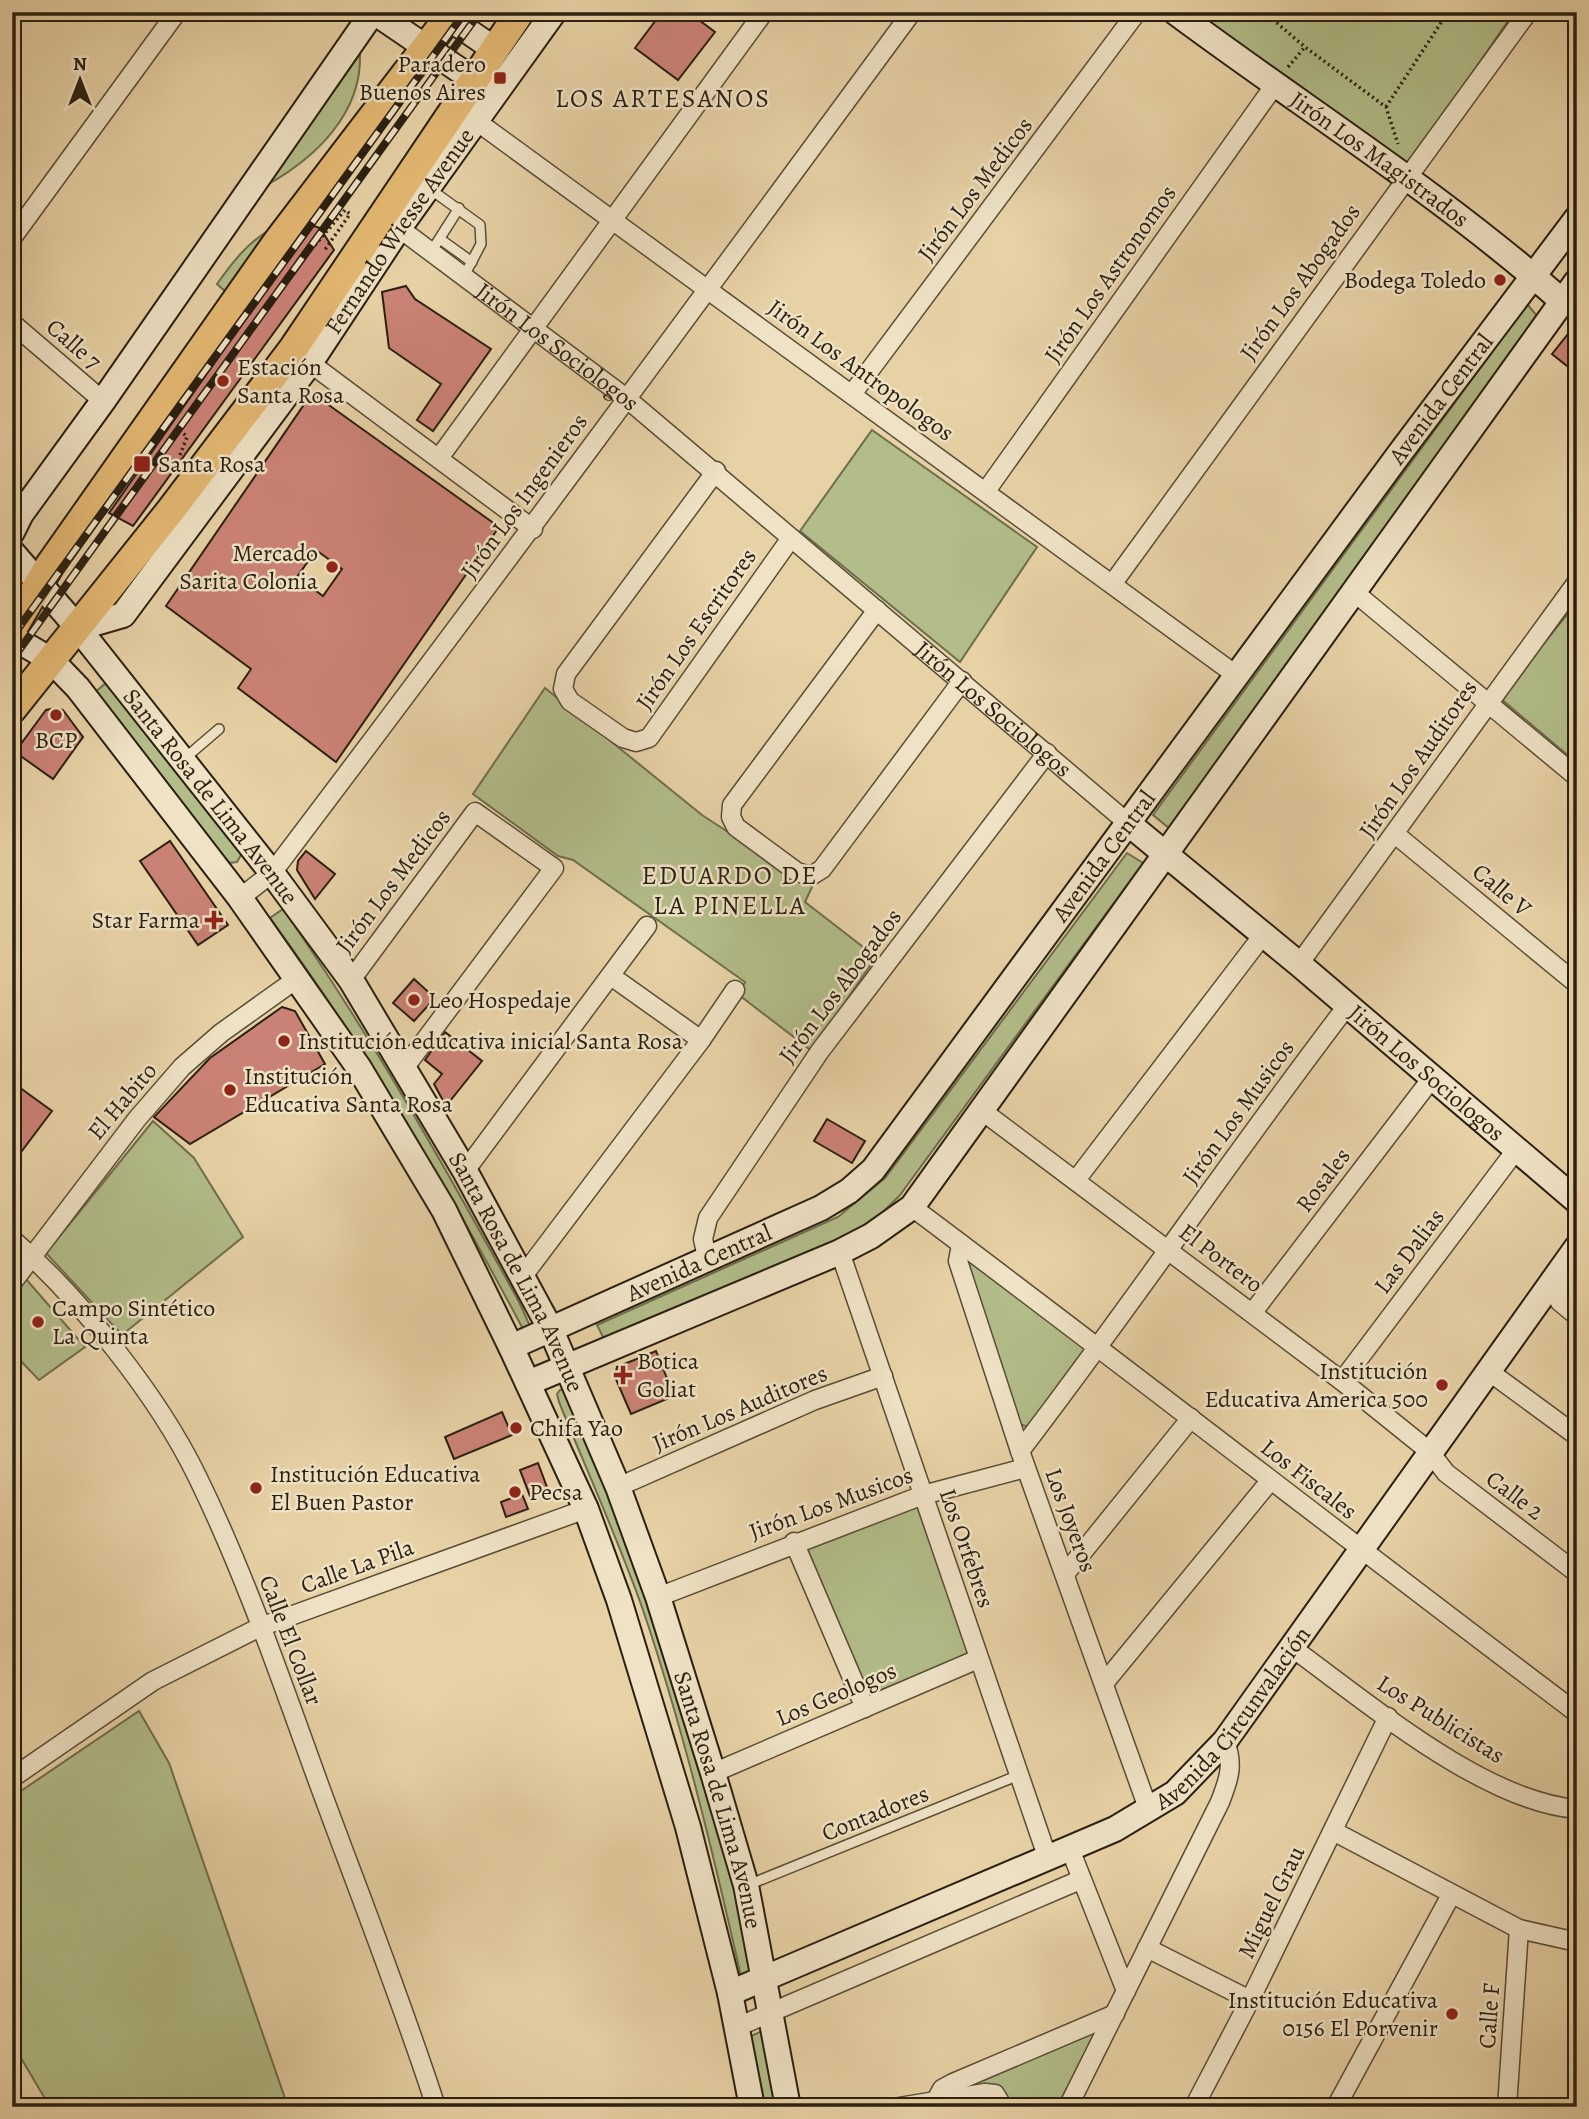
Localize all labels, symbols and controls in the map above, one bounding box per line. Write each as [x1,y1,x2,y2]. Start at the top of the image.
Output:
north arrow [46,46,116,116]
place label: Paradero Buenos Aires [359,48,486,108]
text: N [73,51,87,77]
marker: Paradero Buenos Aires [492,70,508,86]
district label: LOS ARTESANOS [555,81,771,116]
street label: Jirón Los Magistrados [1284,84,1476,235]
street label: Jirón Los Medicos [910,110,1040,268]
street label: Fernando Wiesse Avenue [317,122,482,340]
street label: Jirón Los Astronomos [1036,179,1184,369]
street label: Jirón Los Abogados [1232,197,1368,367]
place label: Bodega Toledo [1344,264,1486,296]
marker: Bodega Toledo [1492,272,1508,288]
street label: Jirón Los Sociologos [469,275,646,418]
street label: Jirón Los Antropologos [761,292,961,448]
street label: Calle 7 [40,311,109,378]
street label: Avenida Central [1381,327,1501,471]
place label: Estación Santa Rosa [237,351,345,411]
marker: Estación Santa Rosa [215,373,231,389]
street label: Jirón Los Ingenieros [453,407,595,585]
place label: Santa Rosa [158,448,266,480]
marker: Santa Rosa [132,454,152,474]
place label: Mercado Sarita Colonia [179,537,319,597]
street label: Jirón Los Escritores [628,542,764,716]
marker: Mercado Sarita Colonia [324,559,340,575]
street label: Jirón Los Sociologos [908,634,1079,785]
street label: Jirón Los Auditores [1351,673,1485,845]
street label: Santa Rosa de Lima Avenue [116,682,306,911]
marker: BCP [48,707,64,723]
place label: BCP [35,724,77,756]
street label: Avenida Central [1044,784,1163,929]
street label: Jirón Los Medicos [328,802,458,960]
street label: Calle V [1466,856,1539,924]
district label: EDUARDO DE LA PINELLA [641,858,819,923]
street label: Jirón Los Abogados [771,902,909,1070]
place label: Star Farma [91,904,201,936]
marker: Star Farma [206,912,222,928]
place label: Leo Hospedaje [428,984,571,1016]
marker: Leo Hospedaje [406,992,422,1008]
street label: Jirón Los Sociologos [1342,997,1512,1149]
place label: Institución educativa inicial Santa Rosa [298,1025,684,1057]
marker: Institución educativa inicial Santa Rosa [276,1033,292,1049]
street label: Jirón Los Musicos [1174,1033,1302,1191]
street label: El Habito [80,1055,164,1147]
place label: Institución Educativa Santa Rosa [244,1060,453,1120]
marker: Institución Educativa Santa Rosa [222,1082,238,1098]
street label: Rosales [1288,1141,1358,1219]
street label: Santa Rosa de Lima Avenue [441,1146,592,1397]
street label: Las Dalias [1366,1202,1452,1300]
street label: Avenida Central [620,1216,777,1310]
street label: El Portero [1172,1216,1270,1300]
place label: Campo Sintético La Quinta [52,1292,215,1352]
marker: Campo Sintético La Quinta [30,1314,46,1330]
place label: Botica Goliat [637,1345,700,1405]
place label: Institución Educativa America 500 [1205,1355,1428,1415]
street label: Jirón Los Auditores [648,1357,832,1459]
marker: Botica Goliat [615,1367,631,1383]
marker: Institución Educativa America 500 [1434,1377,1450,1393]
place label: Chifa Yao [530,1412,623,1444]
marker: Chifa Yao [508,1420,524,1436]
street label: Los Fiscales [1254,1431,1364,1527]
place label: Institución Educativa El Buen Pastor [270,1458,481,1518]
street label: Jirón Los Musicos [745,1459,917,1547]
street label: Los Joyeros [1037,1463,1105,1577]
street label: Calle 2 [1479,1463,1551,1527]
place label: Pecsa [529,1476,584,1508]
marker: Institución Educativa El Buen Pastor [248,1480,264,1496]
marker: Pecsa [507,1484,523,1500]
street label: Los Orfebres [932,1484,1002,1612]
street label: Calle La Pila [296,1530,419,1601]
street label: Calle El Collar [252,1570,330,1710]
street label: Avenida Circunvalación [1148,1620,1318,1818]
street label: Los Geologos [771,1654,901,1734]
street label: Santa Rosa de Lima Avenue [666,1667,770,1931]
street label: Los Publicistas [1371,1667,1511,1771]
street label: Contadores [817,1777,933,1849]
street label: Miguel Grau [1230,1840,1312,1964]
street label: Calle F [1471,1982,1507,2050]
place label: Institución Educativa 0156 El Porvenir [1228,1984,1439,2044]
marker: Institución Educativa 0156 El Porvenir [1444,2006,1460,2022]

